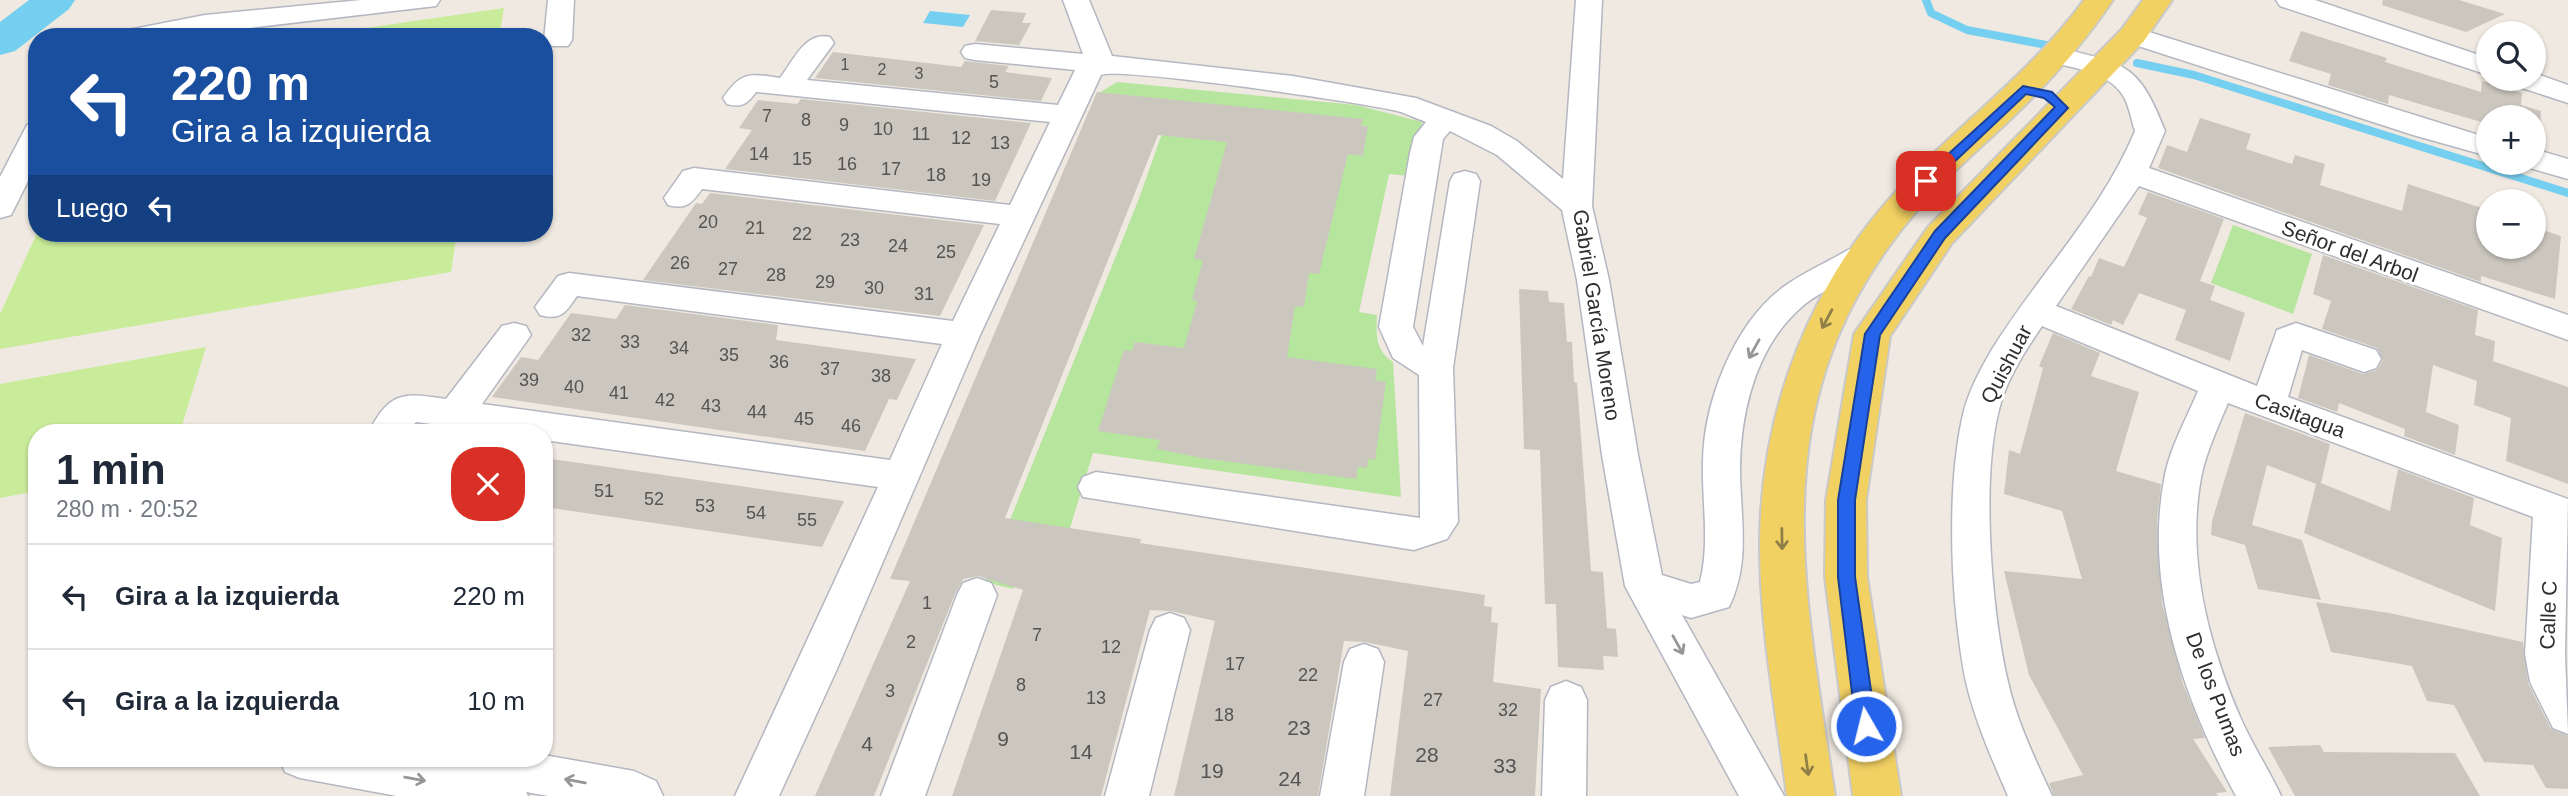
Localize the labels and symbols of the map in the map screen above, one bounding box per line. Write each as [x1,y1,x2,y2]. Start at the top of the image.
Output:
house number: 1 [841,56,850,73]
house number: 2 [878,61,887,78]
house number: 3 [915,65,924,82]
house number: 5 [989,72,999,92]
house number: 7 [762,106,772,126]
house number: 8 [801,110,811,130]
house number: 9 [839,115,849,135]
house number: 10 [873,119,893,139]
house number: 11 [912,124,930,144]
house number: 12 [951,128,971,148]
house number: 13 [990,133,1010,153]
house number: 14 [749,144,769,164]
house number: 15 [792,149,812,169]
pin [1896,151,1956,211]
house number: 16 [837,154,857,174]
house number: 17 [881,159,901,179]
house number: 18 [926,165,946,185]
house number: 19 [971,170,991,190]
street label: Gabriel García Moreno [1569,208,1625,422]
house number: 20 [698,212,718,232]
street label: Señor del Arbol [2279,216,2421,286]
house number: 21 [745,218,765,238]
house number: 22 [792,224,812,244]
house number: 23 [840,230,860,250]
house number: 24 [888,236,908,256]
house number: 25 [936,242,956,262]
house number: 26 [670,253,690,273]
house number: 27 [718,259,738,279]
house number: 28 [766,265,786,285]
house number: 29 [815,272,835,292]
house number: 30 [864,278,884,298]
house number: 31 [914,284,934,304]
one-way arrow [1820,308,1834,328]
street label: Quishuar [1976,321,2036,407]
house number: 32 [571,325,591,345]
house number: 33 [620,332,640,352]
house number: 34 [669,338,689,358]
one-way arrow [1747,338,1760,359]
house number: 35 [719,345,739,365]
house number: 36 [769,352,789,372]
house number: 37 [820,359,840,379]
house number: 38 [871,366,891,386]
house number: 39 [519,370,539,390]
house number: 40 [564,377,584,397]
house number: 41 [609,383,629,403]
street label: Casitagua [2252,388,2349,442]
house number: 42 [655,390,675,410]
house number: 43 [701,396,721,416]
house number: 44 [747,402,767,422]
house number: 45 [794,409,814,429]
house number: 46 [841,416,861,436]
house number: 51 [594,481,614,501]
house number: 52 [644,489,664,509]
house number: 53 [695,496,715,516]
house number: 54 [746,503,766,523]
house number: 55 [797,510,817,530]
one-way arrow [1775,527,1789,550]
street label: Calle C [2535,580,2561,650]
house number: 1 [922,593,932,613]
house number: 7 [1032,625,1042,645]
street label: De los Pumas [2182,629,2250,759]
house number: 2 [906,632,916,652]
one-way arrow [1672,635,1686,655]
house number: 12 [1101,637,1121,657]
house number: 17 [1225,654,1245,674]
house number: 22 [1298,665,1318,685]
house number: 8 [1016,675,1026,695]
house number: 3 [885,681,895,701]
house number: 13 [1086,688,1106,708]
position arrow [1829,689,1903,763]
house number: 27 [1423,690,1443,710]
house number: 32 [1498,700,1518,720]
house number: 18 [1214,705,1234,725]
house number: 23 [1287,716,1311,739]
house number: 9 [997,727,1009,750]
house number: 4 [861,732,873,755]
house number: 14 [1069,740,1093,763]
house number: 28 [1415,743,1439,766]
one-way arrow [1801,753,1814,776]
house number: 33 [1493,754,1517,777]
house number: 19 [1200,759,1224,782]
house number: 24 [1278,767,1302,790]
one-way arrow [403,773,426,786]
one-way arrow [564,774,587,787]

